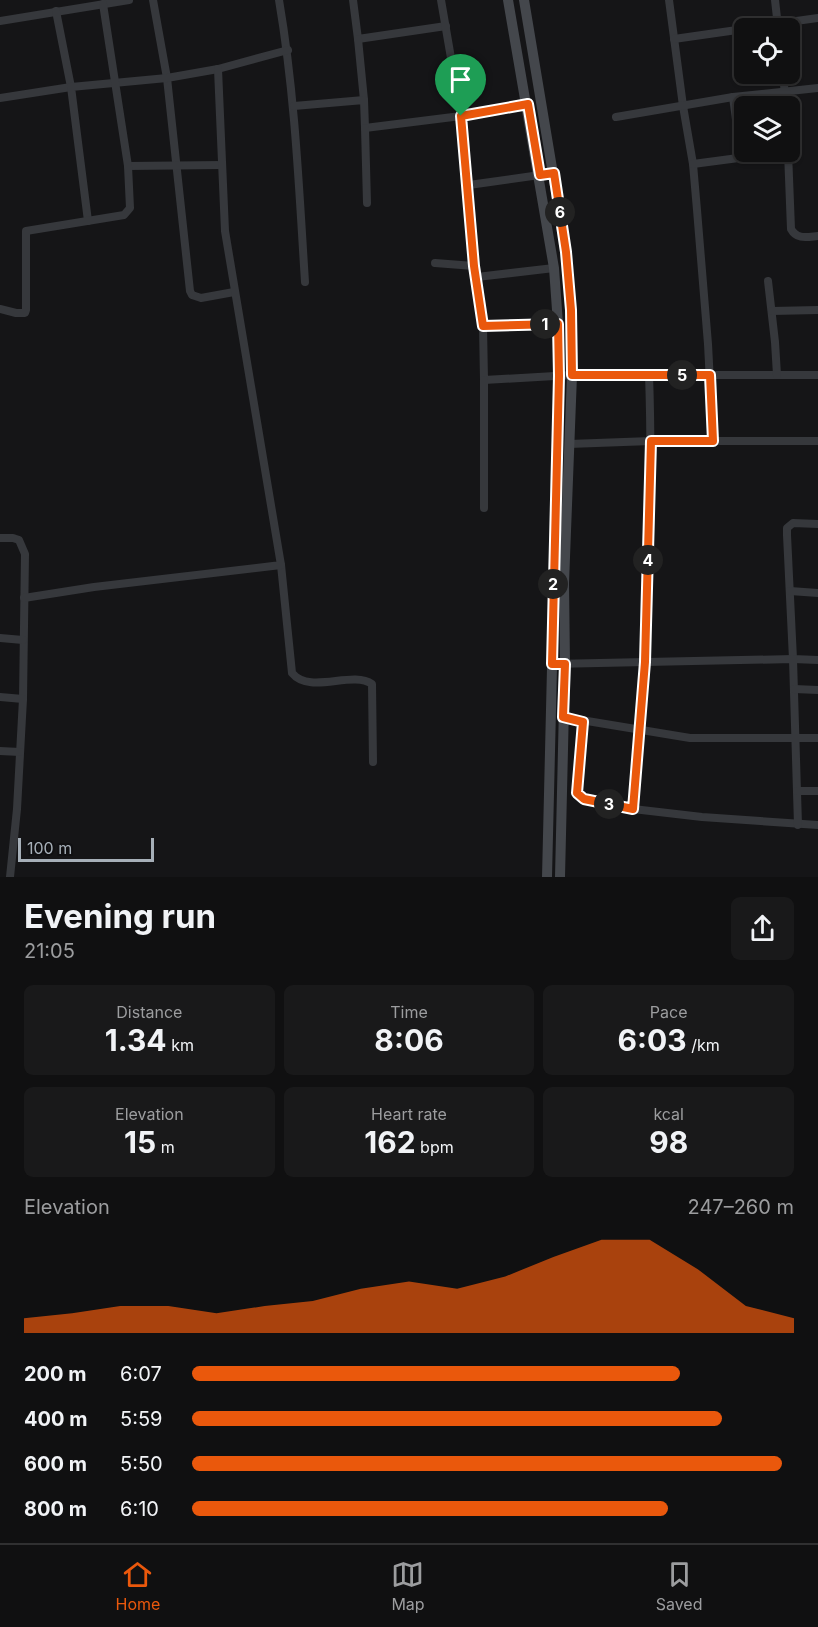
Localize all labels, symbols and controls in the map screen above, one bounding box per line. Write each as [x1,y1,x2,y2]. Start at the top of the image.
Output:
map controls [734,18,800,162]
button: locate [734,18,800,84]
pin [435,54,486,116]
icon: arrive [444,63,477,96]
button: layers [734,96,800,162]
pin: 6 [545,197,575,227]
text: 6 [555,202,565,222]
pin: 1 [530,309,560,339]
text: 1 [542,314,548,334]
pin: 5 [667,360,697,390]
text: 5 [677,365,687,385]
pin: 4 [633,545,663,575]
text: 4 [643,550,653,570]
pin: 2 [538,569,568,599]
text: 2 [548,574,558,594]
pin: 3 [594,789,624,819]
text: 3 [604,794,614,814]
scale bar [18,835,154,863]
text: 100 m [27,838,72,858]
text: Evening run [24,896,216,936]
button: share [731,897,794,960]
text: 21:05 [24,939,75,963]
text: Distance [116,1002,182,1022]
text: Time [390,1002,428,1022]
text: Pace [650,1002,688,1022]
text: 1.34 [105,1022,167,1058]
text: 8:06 [374,1022,444,1058]
text: 6:03 [618,1022,687,1058]
text: km [167,1035,194,1055]
text: /km [687,1035,720,1055]
text: Elevation [115,1104,184,1124]
text: Heart rate [371,1104,447,1124]
text: kcal [653,1104,684,1124]
text: 15 [124,1124,156,1160]
text: 162 [364,1124,416,1160]
text: 98 [649,1124,688,1160]
text: m [156,1137,175,1157]
text: bpm [416,1137,454,1157]
text: Elevation [24,1195,110,1219]
text: 247–260 m [688,1195,794,1219]
text: 200 m [24,1362,87,1386]
text: 6:07 [120,1362,162,1386]
text: 400 m [24,1407,88,1431]
text: 5:59 [120,1407,162,1431]
text: 600 m [24,1452,87,1476]
text: 5:50 [120,1452,163,1476]
text: 800 m [24,1497,87,1521]
text: 6:10 [120,1497,159,1521]
tab: Home [116,1558,160,1614]
tab: Map [391,1558,425,1614]
tab: Saved [656,1558,702,1614]

